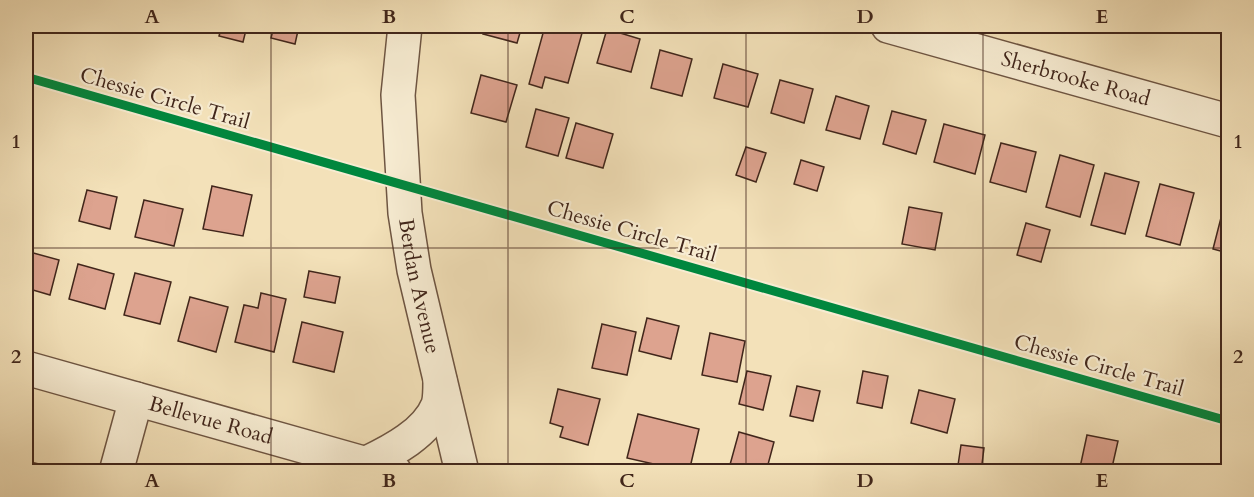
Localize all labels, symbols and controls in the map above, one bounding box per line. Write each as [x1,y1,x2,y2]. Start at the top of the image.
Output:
text: A [144,3,160,30]
text: B [382,3,396,30]
text: C [619,3,635,30]
text: D [856,3,874,30]
text: E [1096,3,1108,30]
street label: Sherbrooke Road [998,44,1154,114]
street label: Chessie Circle Trail [77,60,253,137]
text: 1 [11,128,21,155]
text: 1 [1233,128,1243,155]
street label: Chessie Circle Trail [544,193,720,270]
street label: Berdan Avenue [391,216,447,357]
street label: Chessie Circle Trail [1011,327,1187,404]
text: 2 [11,343,21,370]
text: 2 [1233,343,1243,370]
street label: Bellevue Road [145,389,276,452]
text: A [144,467,160,494]
text: B [382,467,396,494]
text: C [619,467,635,494]
text: D [856,467,874,494]
text: E [1096,467,1108,494]

